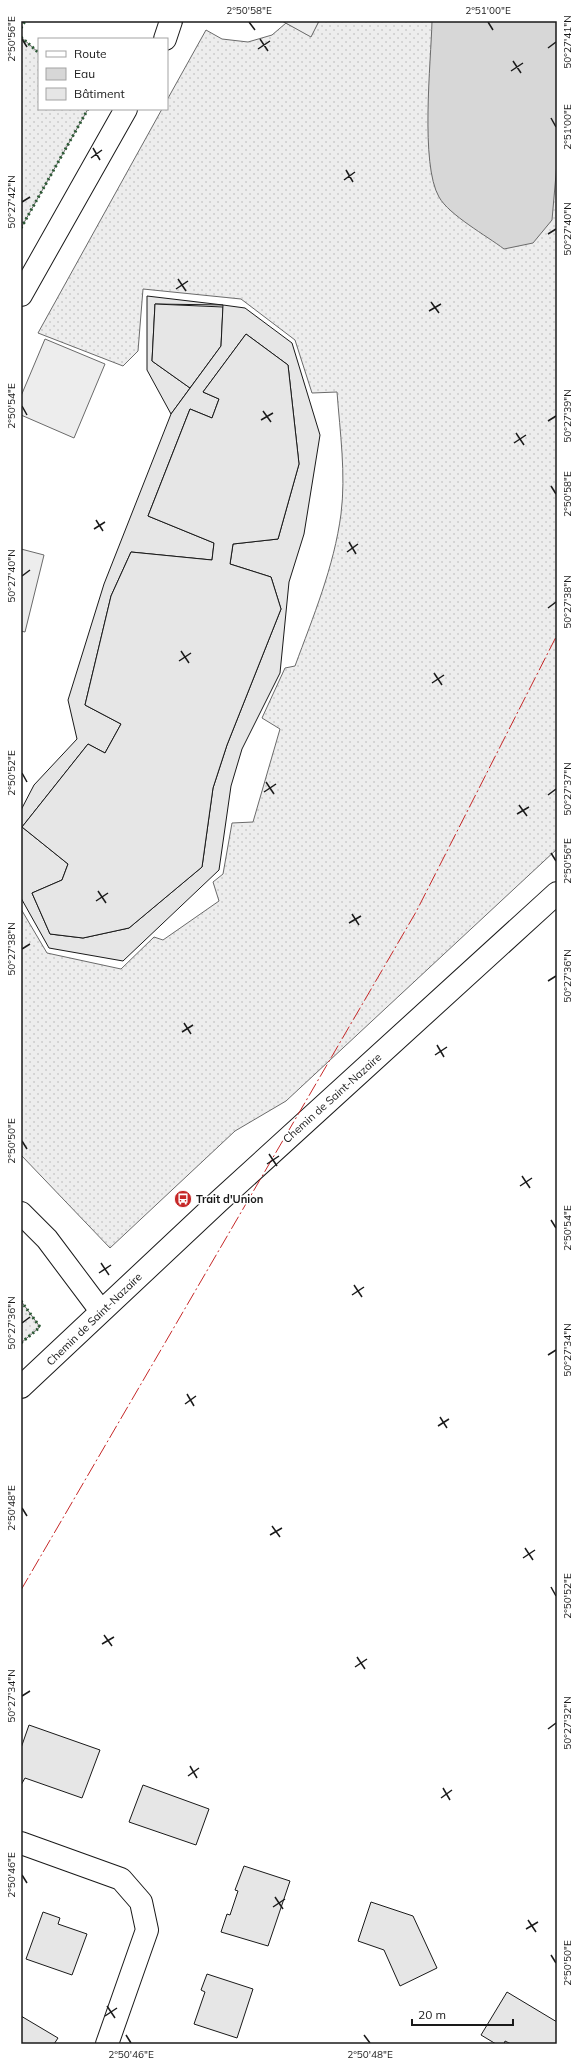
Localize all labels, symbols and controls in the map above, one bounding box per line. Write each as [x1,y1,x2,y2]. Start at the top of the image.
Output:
text: 2°50'58"E [226,4,272,17]
text: 2°51'00"E [465,4,511,17]
text: 50°27'41"N [561,15,574,69]
text: 2°50'56"E [5,16,18,62]
legend [38,38,168,110]
text: Route [74,46,107,61]
text: Eau [74,66,95,81]
text: Bâtiment [74,86,125,101]
text: 2°51'00"E [561,104,574,150]
text: 50°27'42"N [5,175,18,229]
text: 50°27'40"N [561,202,574,256]
text: 2°50'54"E [5,383,18,429]
text: 50°27'39"N [561,389,574,443]
text: 2°50'58"E [561,471,574,517]
text: 50°27'40"N [5,549,18,603]
text: 50°27'38"N [561,575,574,629]
text: 2°50'52"E [5,750,18,796]
text: 50°27'37"N [561,762,574,816]
text: 2°50'56"E [561,838,574,884]
text: 50°27'38"N [5,922,18,976]
text: 50°27'36"N [561,949,574,1003]
street label: Chemin de Saint-Nazaire [280,1050,384,1146]
text: 2°50'50"E [5,1118,18,1164]
bus stop icon: Trait d'Union [173,1189,193,1209]
place label: Trait d'Union [196,1192,263,1206]
text: 2°50'54"E [561,1205,574,1251]
street label: Chemin de Saint-Nazaire [43,1270,145,1368]
text: 50°27'36"N [5,1296,18,1350]
text: 50°27'34"N [561,1323,574,1377]
text: 2°50'48"E [5,1485,18,1531]
text: 2°50'52"E [561,1573,574,1619]
text: 50°27'34"N [5,1669,18,1723]
text: 50°27'32"N [561,1696,574,1750]
text: 2°50'46"E [5,1852,18,1898]
text: 2°50'50"E [561,1940,574,1986]
scale bar [412,2001,513,2027]
text: 20 m [418,2007,446,2022]
text: 2°50'46"E [108,2048,154,2061]
text: 2°50'48"E [347,2048,393,2061]

